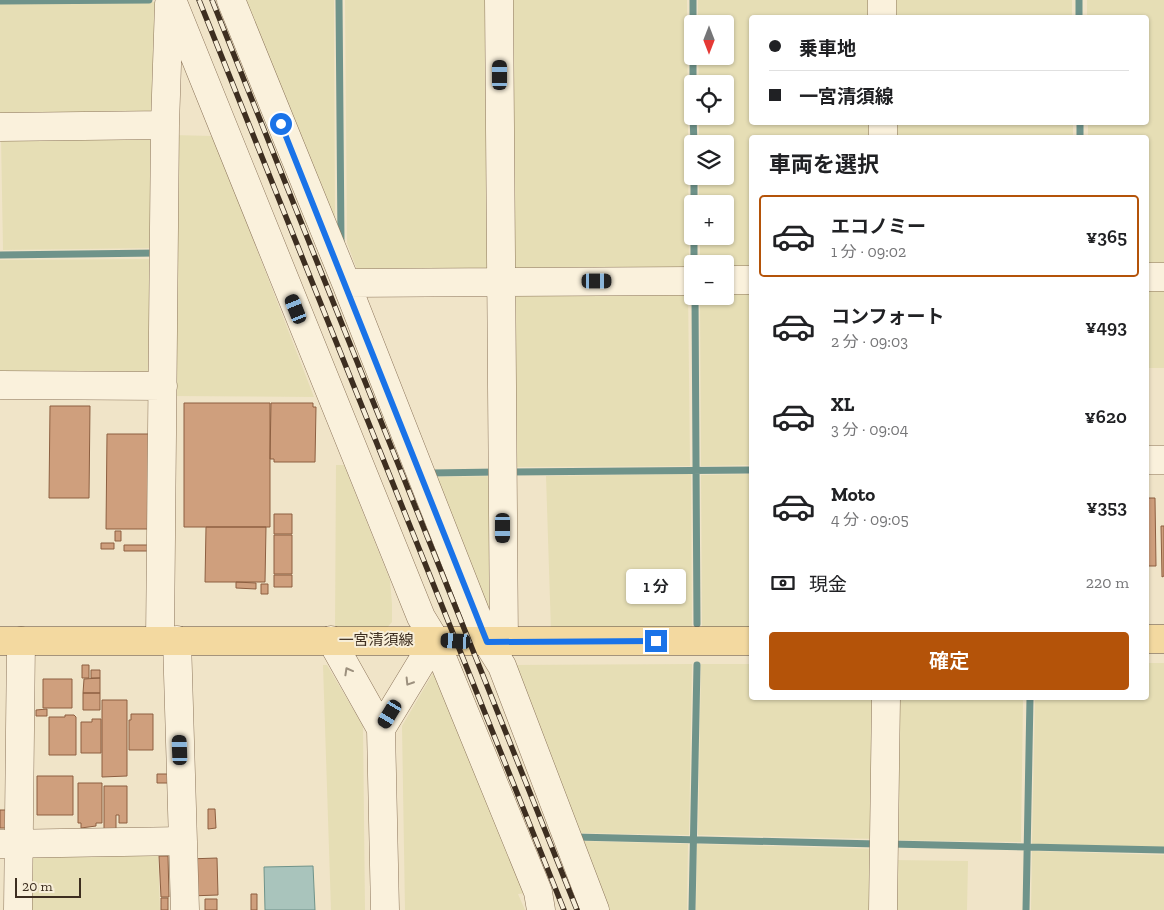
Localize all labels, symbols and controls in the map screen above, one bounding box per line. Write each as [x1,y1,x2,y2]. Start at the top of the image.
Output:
north arrow [684,15,734,65]
map controls [684,15,734,305]
text: 乗車地 [799,37,856,60]
car [492,60,507,90]
button: locate [684,75,734,125]
text: 一宮清須線 [799,85,894,108]
route start [270,113,292,135]
button: layers [684,135,734,185]
text: 車両を選択 [769,151,879,178]
button: + [684,195,734,245]
icon: car [771,214,816,259]
text: エコノミー [831,215,926,238]
text: ¥365 [1086,225,1127,248]
text: 1 分 · 09:02 [831,242,906,261]
button: − [684,255,734,305]
car [582,274,612,289]
car [283,292,308,326]
icon: car [771,304,816,349]
text: コンフォート [831,305,944,328]
text: ¥493 [1085,315,1127,338]
text: 2 分 · 09:03 [831,332,908,351]
text: XL [831,393,854,416]
icon: car [771,394,816,439]
text: ¥620 [1085,405,1127,428]
text: 3 分 · 09:04 [831,420,908,439]
text: Moto [831,483,875,506]
icon: car [771,484,816,529]
text: ¥353 [1086,495,1127,518]
text: 4 分 · 09:05 [831,510,909,529]
car [495,513,510,543]
callout: 1 分 [626,568,686,604]
icon: cash [769,569,797,597]
text: 現金 [809,573,847,596]
text: 220 m [1086,573,1129,592]
text: 1 分 [643,577,669,596]
route end [645,630,667,652]
street label: 一宮清須線 [338,631,414,649]
button: 確定 [769,632,1129,690]
car [440,633,471,649]
one-way arrow [345,667,355,676]
one-way arrow [406,676,416,685]
car [375,697,404,731]
car [171,735,188,765]
scale bar [15,875,81,898]
text: 20 m [22,878,53,895]

